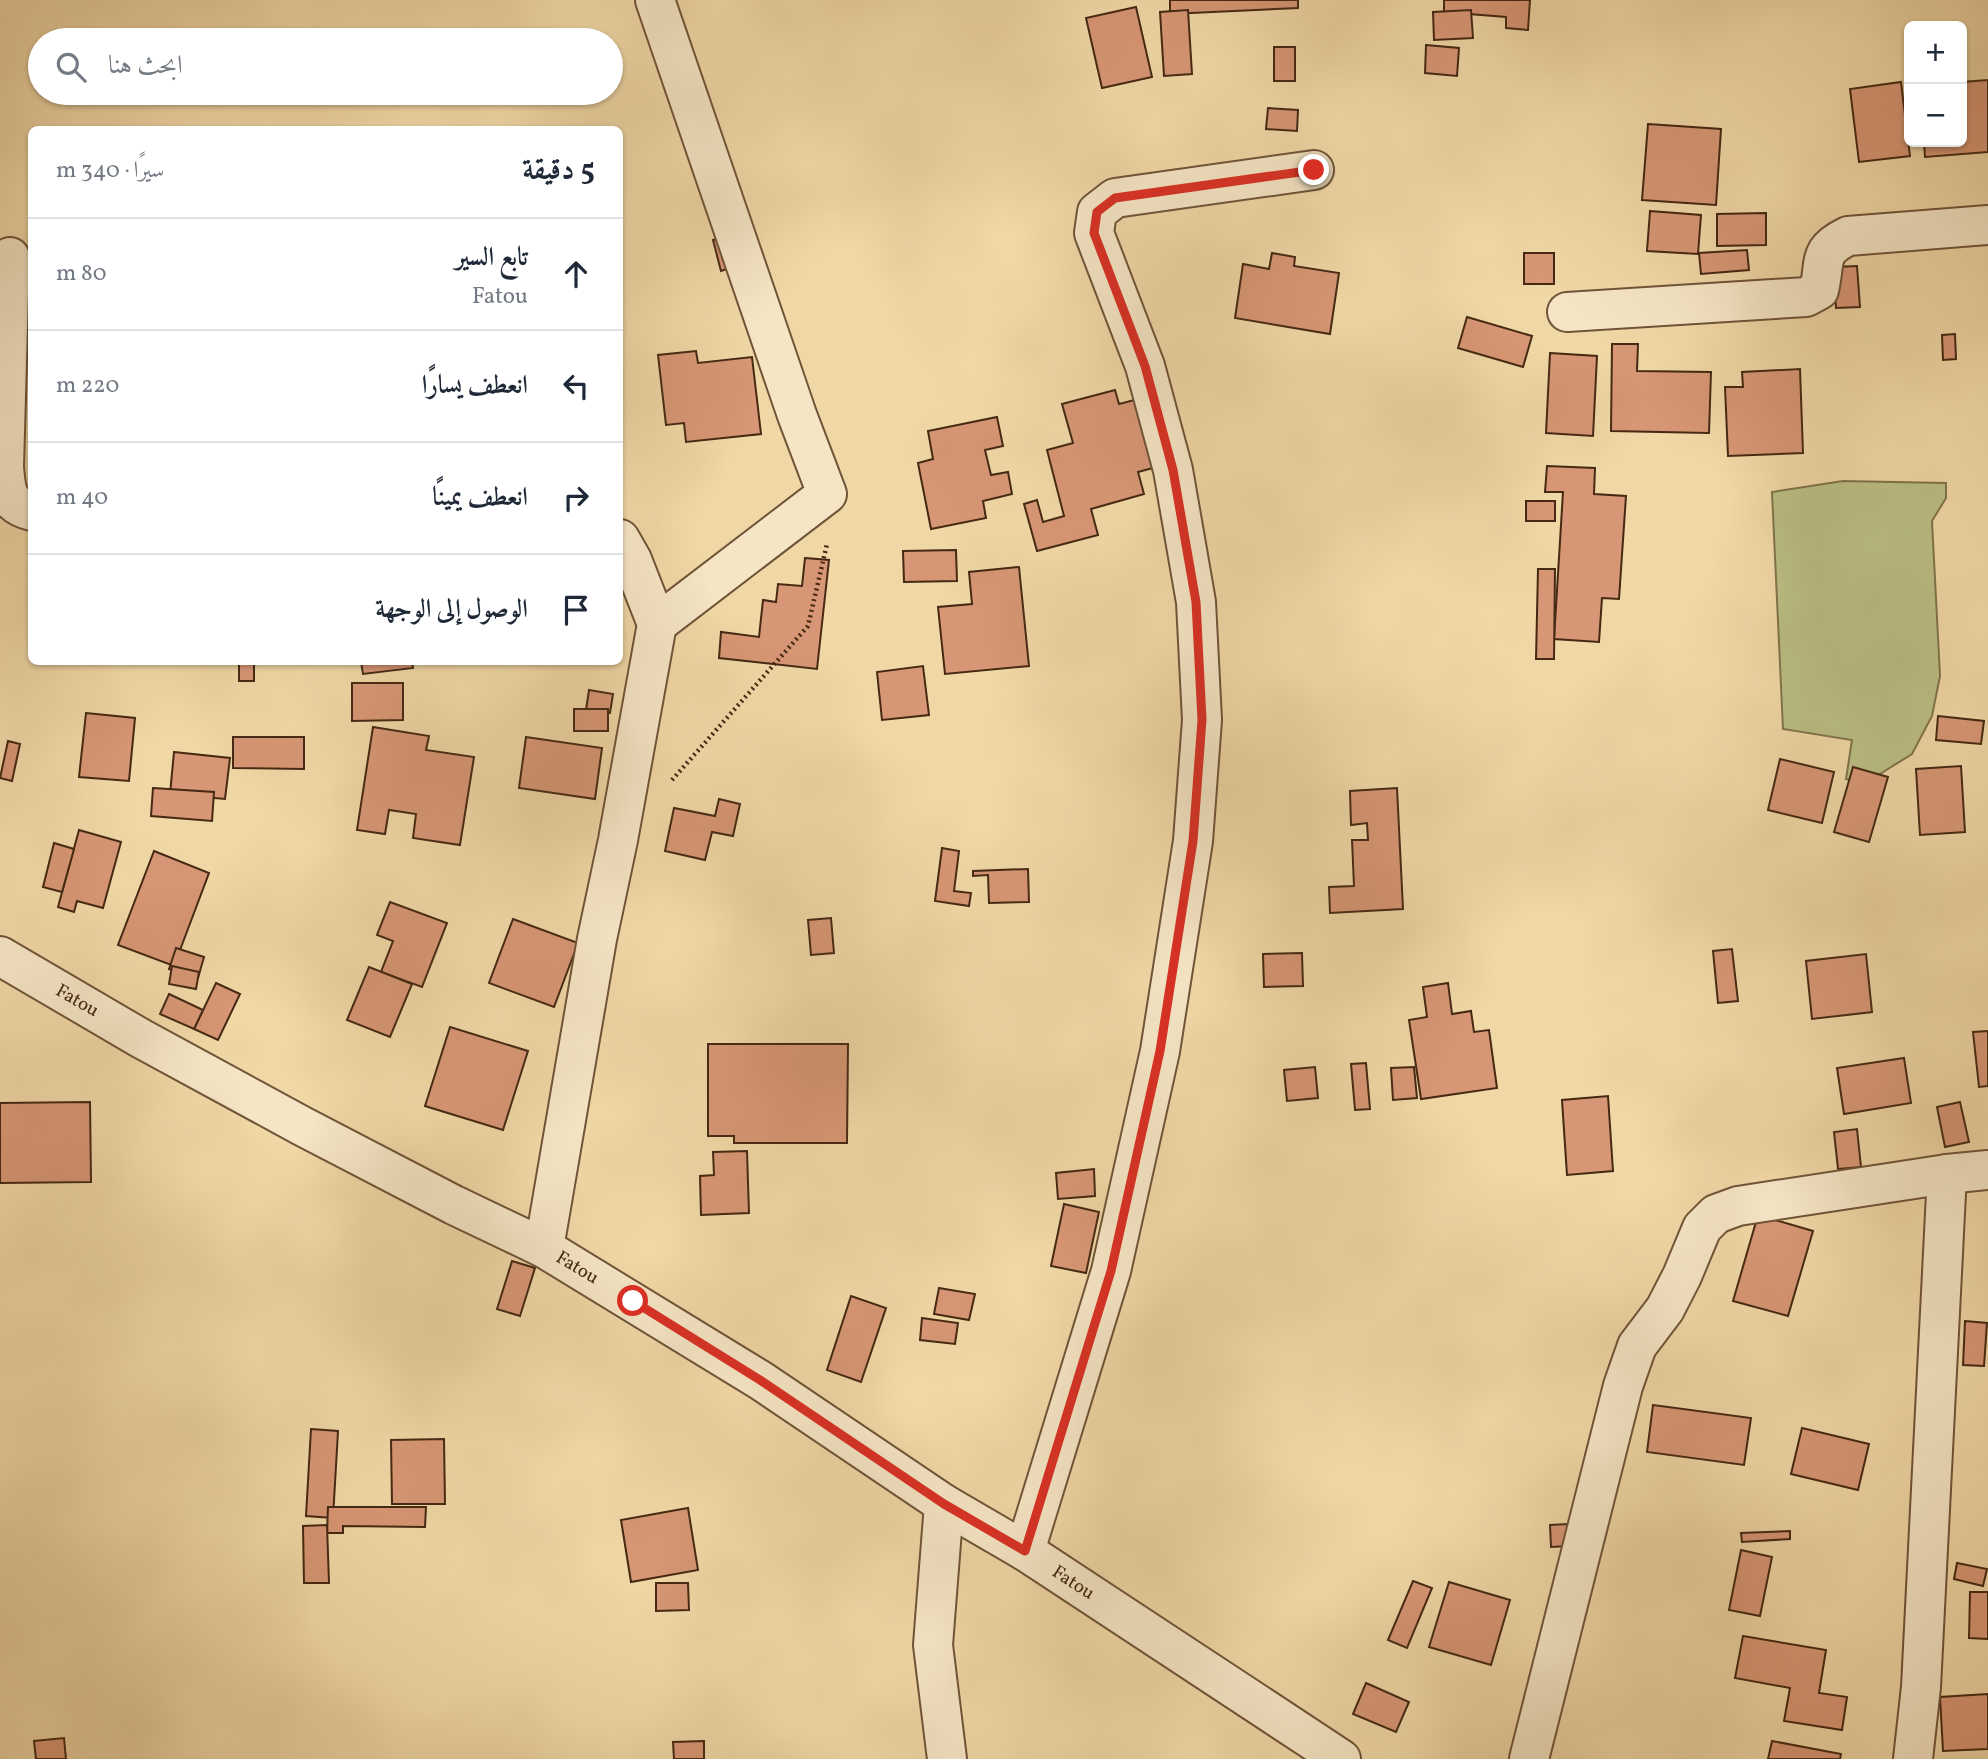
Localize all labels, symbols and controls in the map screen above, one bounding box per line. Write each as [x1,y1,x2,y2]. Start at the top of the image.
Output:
map controls [1904,21,1967,147]
button: + [1904,21,1967,84]
search box [28,28,623,105]
icon: search [52,48,90,86]
text: ابحث هنا [108,48,183,84]
button: − [1904,84,1967,147]
text: 5 دقيقة [522,150,595,192]
route end [1298,154,1329,185]
text: سيرًا · 340 m [56,155,164,187]
text: تابع السير [455,240,528,276]
icon: ahead [557,255,595,293]
text: 80 m [56,258,106,290]
text: Fatou [472,281,528,313]
icon: left [557,367,595,405]
text: انعطف يسارًا [422,368,528,404]
text: 220 m [56,370,119,402]
icon: right [557,479,595,517]
text: انعطف يمينًا [432,480,528,516]
text: 40 m [56,482,108,514]
icon: arrive [557,591,595,629]
text: الوصول إلى الوجهة [375,592,528,628]
street label: Fatou [50,978,104,1024]
street label: Fatou [551,1245,603,1291]
route start [617,1285,648,1316]
street label: Fatou [1047,1560,1099,1606]

